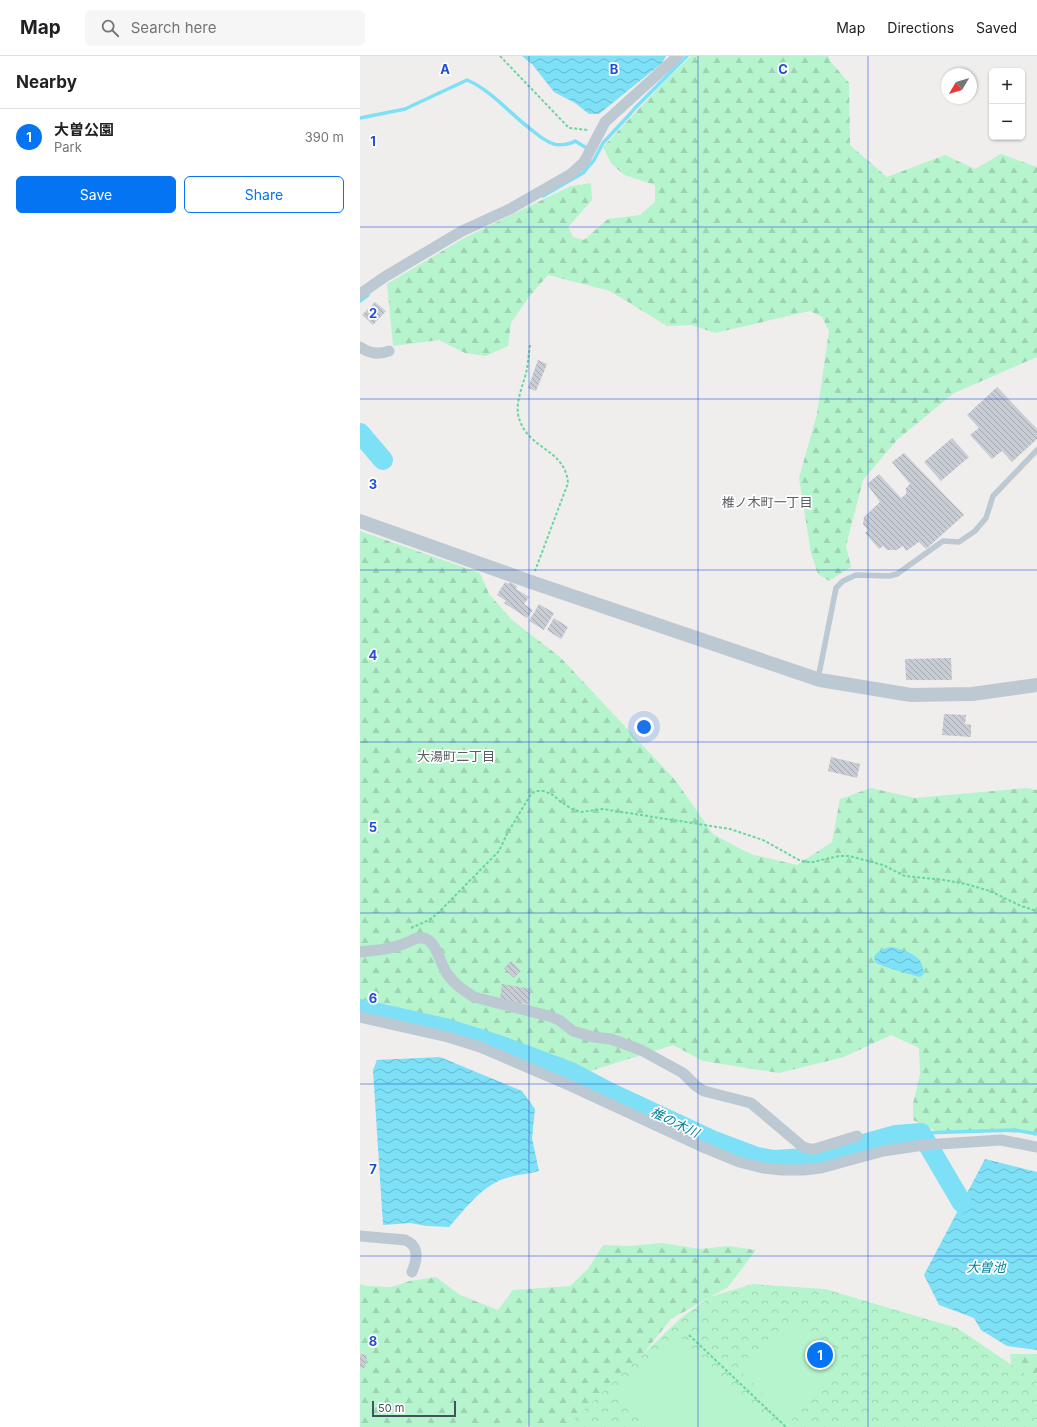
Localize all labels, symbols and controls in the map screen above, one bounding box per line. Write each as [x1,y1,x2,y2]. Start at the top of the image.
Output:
search box [85,10,365,46]
text: Map [20,16,61,39]
icon: search [99,17,121,39]
text: Search here [131,18,216,37]
text: Map [836,19,865,36]
text: Directions [887,19,954,36]
text: Saved [976,19,1017,36]
text: A [440,61,450,77]
text: B [610,61,619,77]
text: C [778,61,788,77]
north arrow [941,68,977,104]
map controls [989,68,1025,140]
button: + [989,68,1025,104]
text: Nearby [16,72,77,92]
button: − [989,104,1025,140]
text: 大曽公園 [54,120,114,139]
text: 1 [26,129,32,145]
text: 390 m [305,129,344,145]
text: 1 [370,133,376,149]
text: Park [54,139,82,155]
button: Save [16,176,176,213]
button: Share [184,176,344,213]
text: 2 [369,305,377,321]
text: 3 [369,476,377,492]
district label: 椎ノ木町一丁目 [721,494,813,510]
text: 4 [369,647,378,663]
your location [634,717,654,737]
district label: 大湯町二丁目 [417,748,495,764]
text: 5 [369,819,377,835]
text: 6 [369,990,377,1006]
water label: 椎の木川 [648,1103,704,1141]
text: 7 [369,1161,377,1177]
water label: 大曽池 [966,1259,1007,1275]
text: 8 [369,1333,377,1349]
pin: 1 [807,1340,833,1370]
scale bar [372,1399,456,1418]
text: 50 m [378,1401,404,1415]

